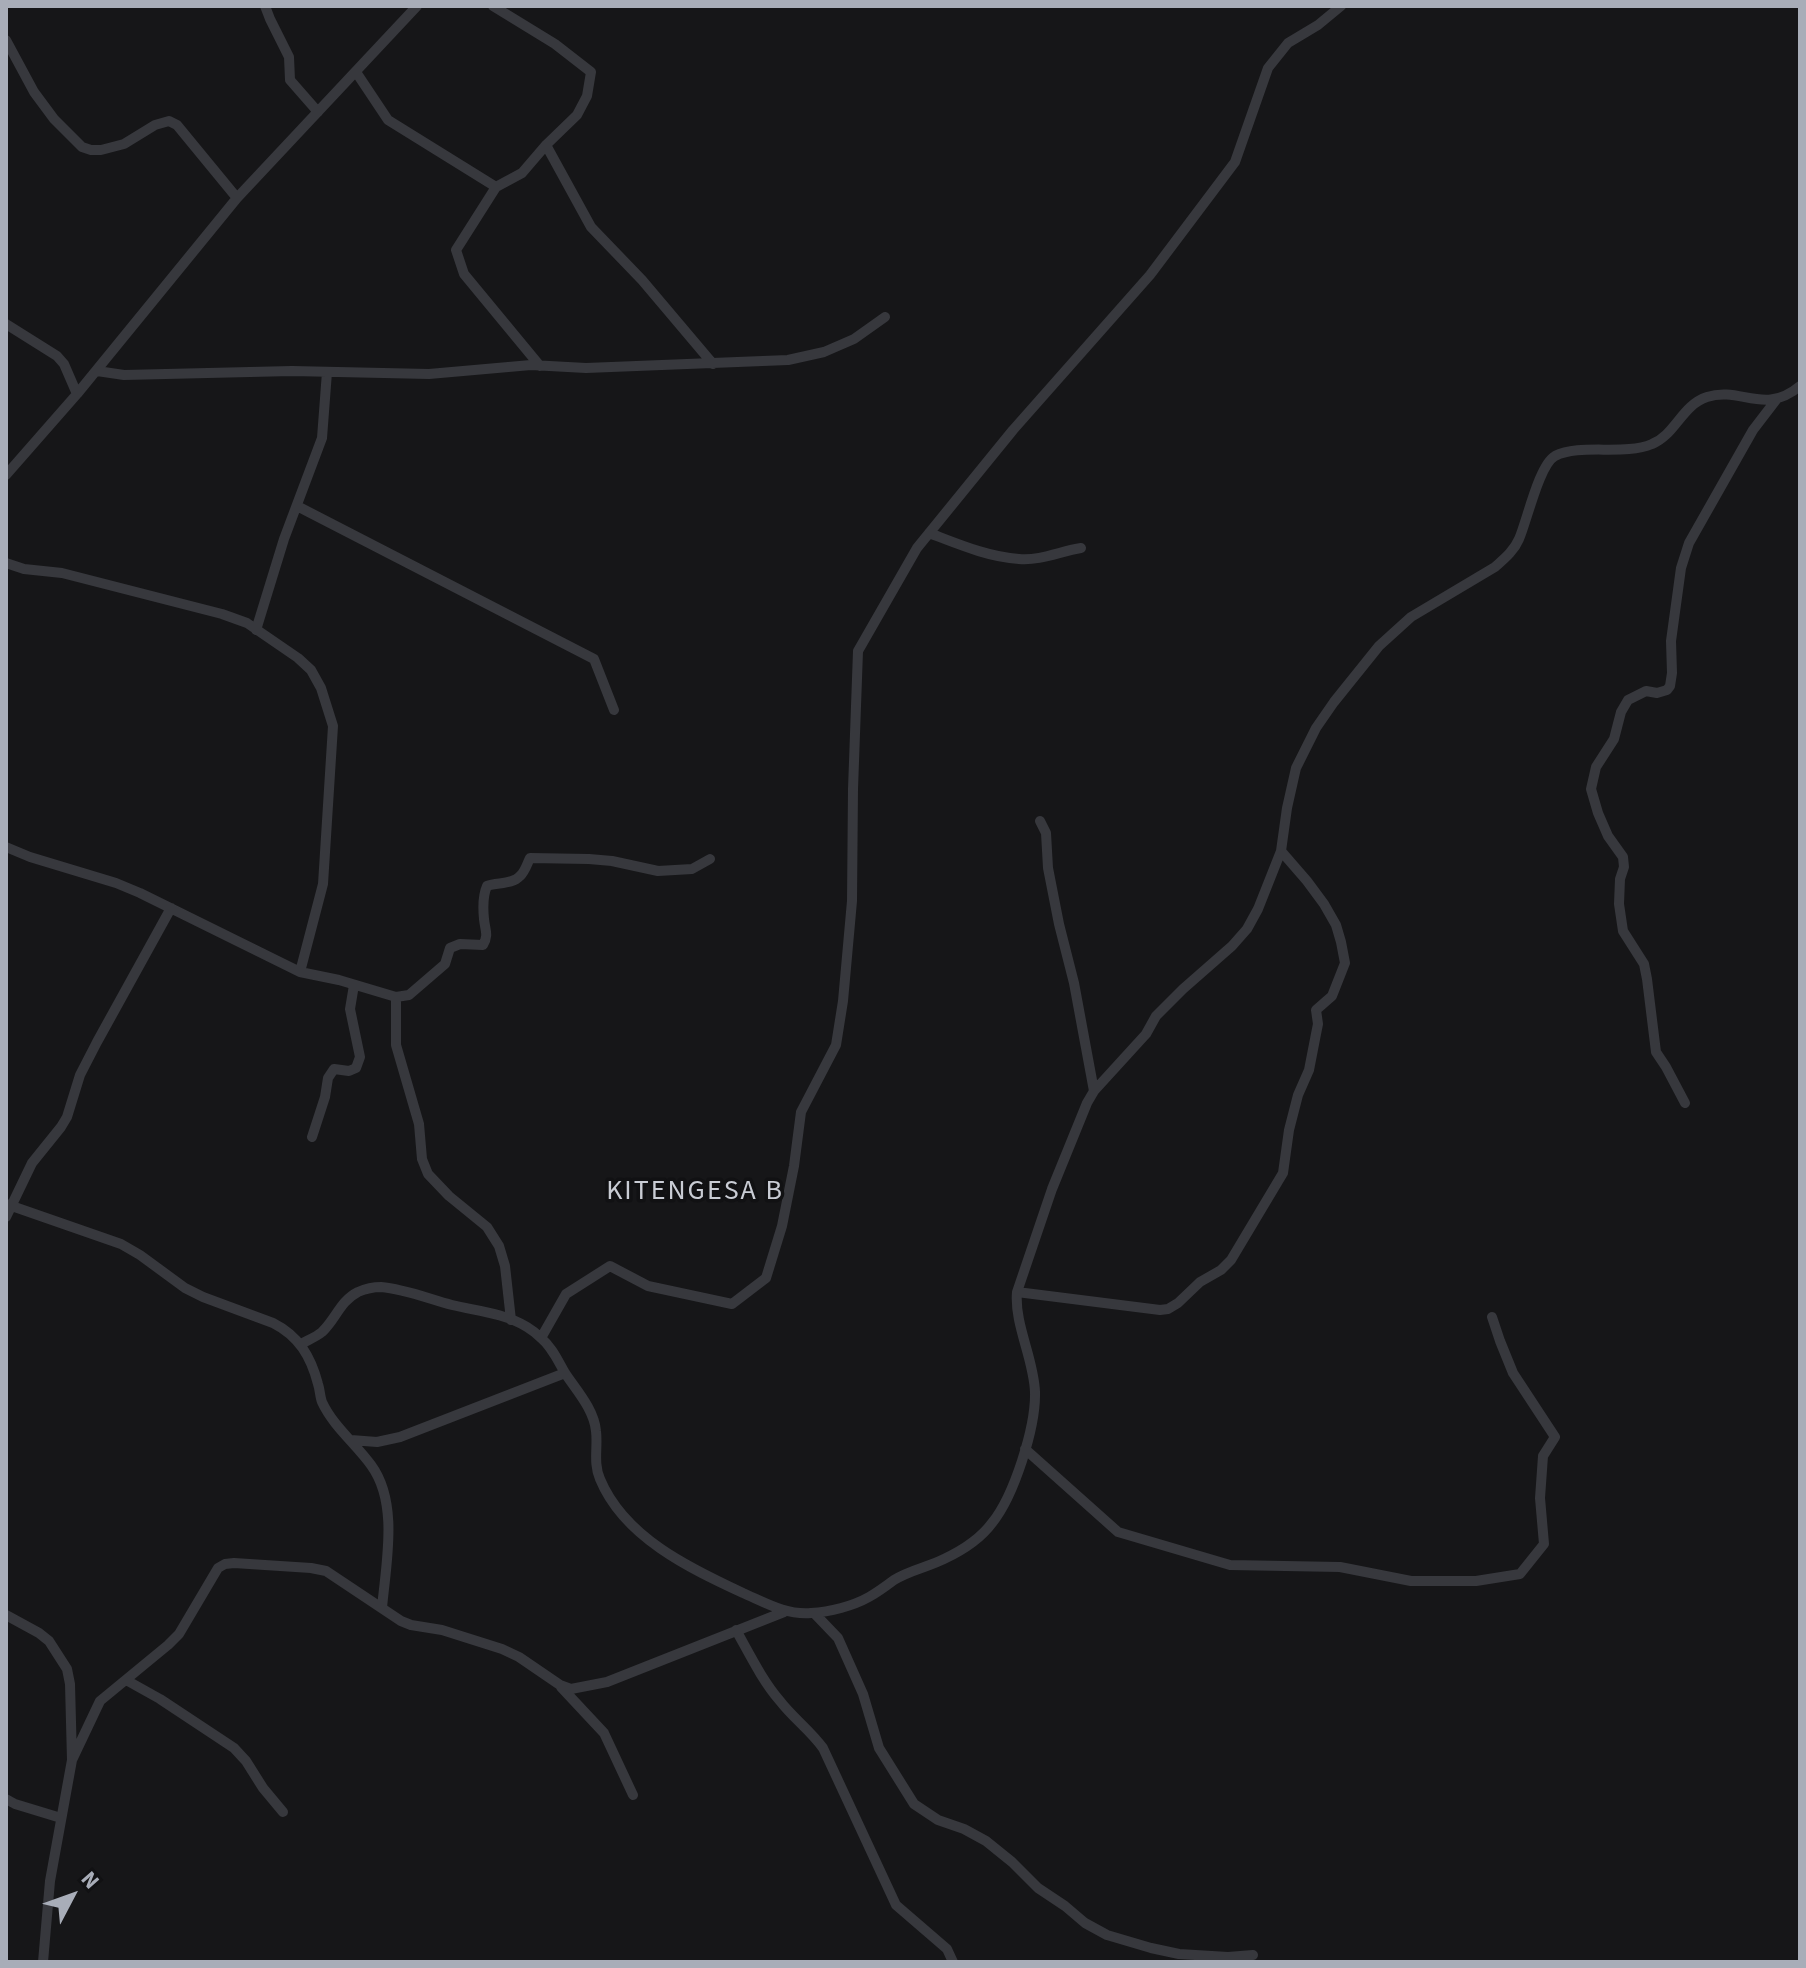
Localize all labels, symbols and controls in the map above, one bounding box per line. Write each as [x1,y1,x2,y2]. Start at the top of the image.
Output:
district label: KITENGESA B [606,1176,784,1210]
north arrow [32,1856,112,1936]
text: N [73,1864,107,1896]

